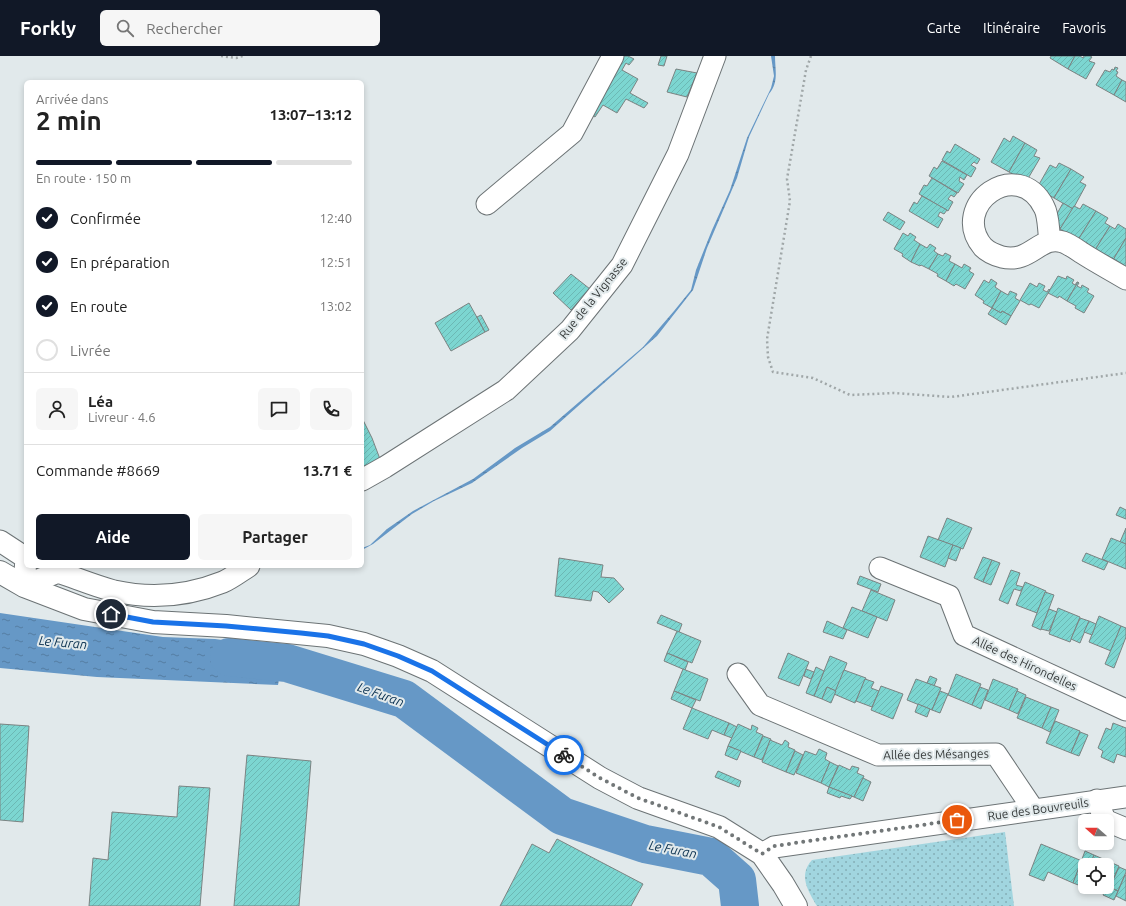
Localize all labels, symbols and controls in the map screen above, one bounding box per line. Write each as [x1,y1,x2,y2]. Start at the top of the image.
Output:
search box [100,10,380,46]
text: Forkly [20,17,76,39]
icon: search [114,17,136,39]
text: Rechercher [146,20,223,37]
text: Carte [927,20,961,36]
text: Itinéraire [983,20,1040,36]
text: Favoris [1062,20,1106,36]
text: Arrivée dans [36,92,108,106]
text: 2 min [36,106,102,135]
text: 13:07–13:12 [269,106,352,123]
text: En route · 150 m [36,171,131,185]
icon: check [36,207,58,229]
text: Confirmée [70,210,141,227]
text: 12:40 [319,211,352,225]
icon: check [36,251,58,273]
text: En préparation [70,254,170,271]
text: 12:51 [319,255,352,269]
street label: Rue de la Vignasse [556,255,630,341]
icon: check [36,295,58,317]
text: En route [70,298,128,315]
text: 13:02 [319,299,352,313]
text: Livrée [70,342,111,359]
button: person [36,388,78,430]
button: chat [258,388,300,430]
button: phone [310,388,352,430]
text: Léa [88,393,113,410]
text: Livreur · 4.6 [88,410,156,424]
text: Commande #8669 [36,462,160,479]
text: 13.71 € [302,462,352,479]
button: Aide [36,514,190,560]
button: Partager [198,514,352,560]
pin [94,597,128,631]
icon: home [100,603,122,625]
water label: Le Furan [38,633,88,651]
street label: Allée des Hirondelles [971,633,1079,693]
water label: Le Furan [356,679,406,709]
courier [544,735,584,775]
icon: bike [553,744,575,766]
street label: Allée des Mésanges [883,747,989,761]
street label: Rue des Bouvreuils [987,795,1089,823]
pin [940,803,974,837]
icon: bag [946,809,968,831]
north arrow [1078,814,1114,850]
map controls [1078,814,1114,894]
water label: Le Furan [648,838,698,860]
button: locate [1078,858,1114,894]

